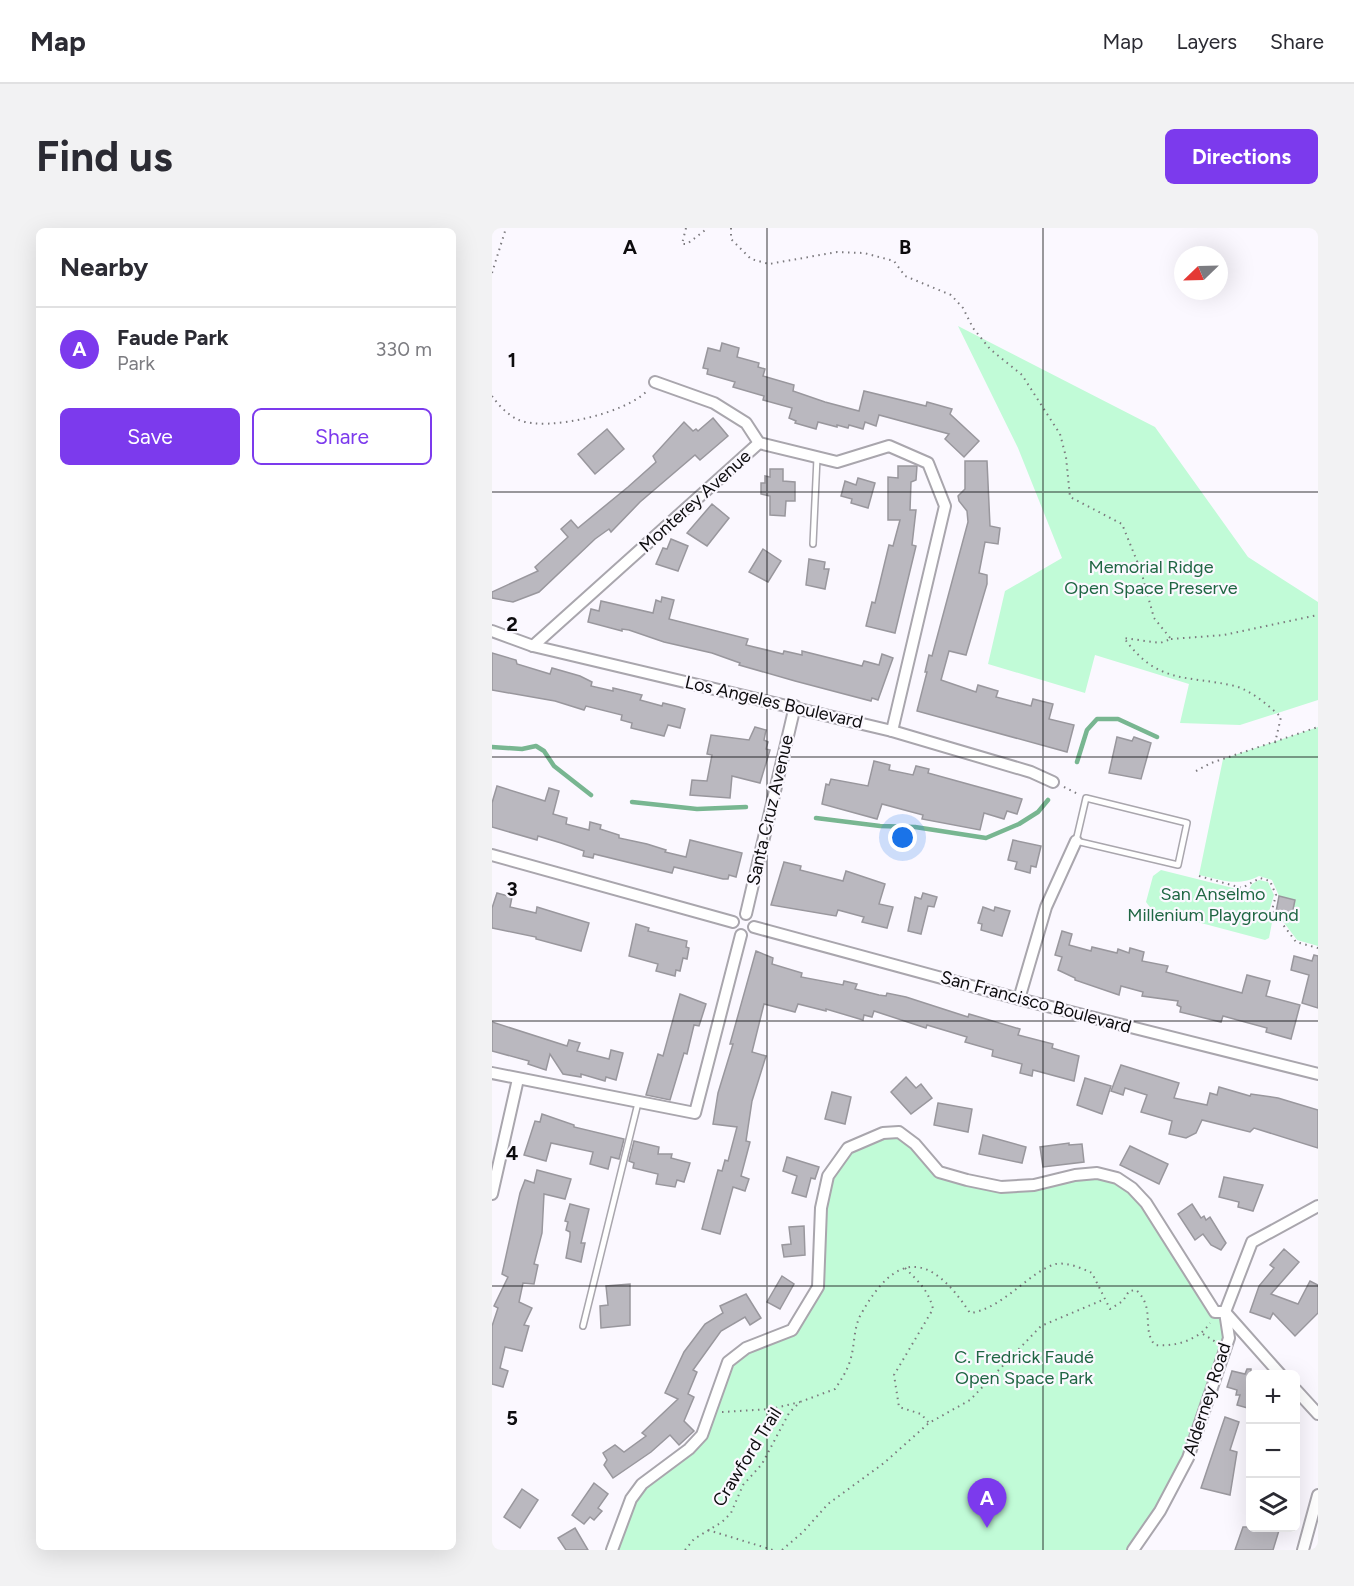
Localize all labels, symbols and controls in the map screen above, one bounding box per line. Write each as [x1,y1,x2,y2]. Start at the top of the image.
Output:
text: Map [30,24,86,58]
text: Map [1103,29,1143,54]
text: Layers [1176,29,1237,54]
text: Share [1270,29,1324,54]
button: Directions [1165,129,1318,184]
text: Find us [36,131,173,182]
text: A [623,235,638,259]
text: B [899,235,911,259]
north arrow [1174,246,1228,300]
text: Nearby [60,251,148,283]
text: Faude Park [117,324,229,351]
text: A [72,337,87,361]
text: 330 m [375,337,432,361]
text: 1 [508,348,516,372]
text: Park [117,351,155,375]
button: Save [60,408,240,465]
button: Share [252,408,432,465]
street label: Monterey Avenue [635,445,756,557]
park label: Memorial Ridge Open Space Preserve [1064,556,1238,599]
text: 2 [506,612,518,636]
street label: Los Angeles Boulevard [683,671,865,733]
street label: Santa Cruz Avenue [742,732,798,887]
your location [888,823,917,852]
text: 3 [506,877,518,901]
park label: San Anselmo Millenium Playground [1127,883,1299,926]
street label: San Francisco Boulevard [938,966,1134,1038]
text: 4 [506,1141,519,1165]
street label: Alderney Road [1178,1340,1236,1458]
park label: C. Fredrick Faudé Open Space Park [954,1346,1094,1389]
map controls [1246,1370,1300,1532]
button: + [1246,1370,1300,1424]
street label: Crawford Trail [708,1403,786,1511]
text: 5 [506,1406,518,1430]
button: − [1246,1424,1300,1478]
pin: A [968,1478,1006,1528]
button: layers [1246,1478,1300,1532]

